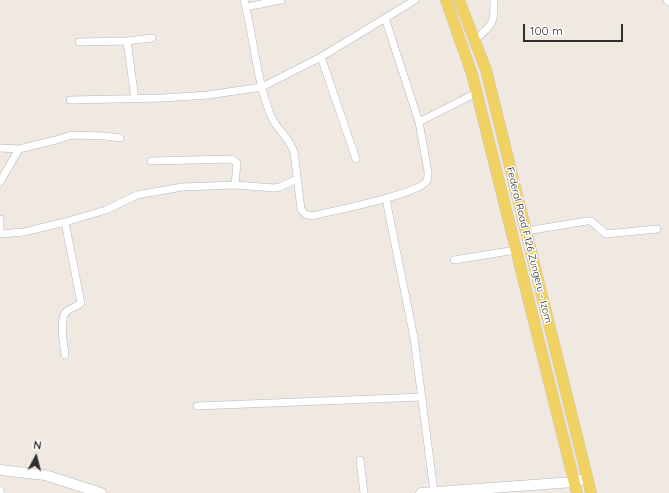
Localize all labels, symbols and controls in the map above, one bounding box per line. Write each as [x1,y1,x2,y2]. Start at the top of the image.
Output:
scale bar [525,16,625,42]
text: 100 m [530,23,563,38]
street label: Federal Road F.126 Zungeru - Izom [504,166,554,324]
north arrow [16,437,56,477]
text: N [33,438,42,453]

